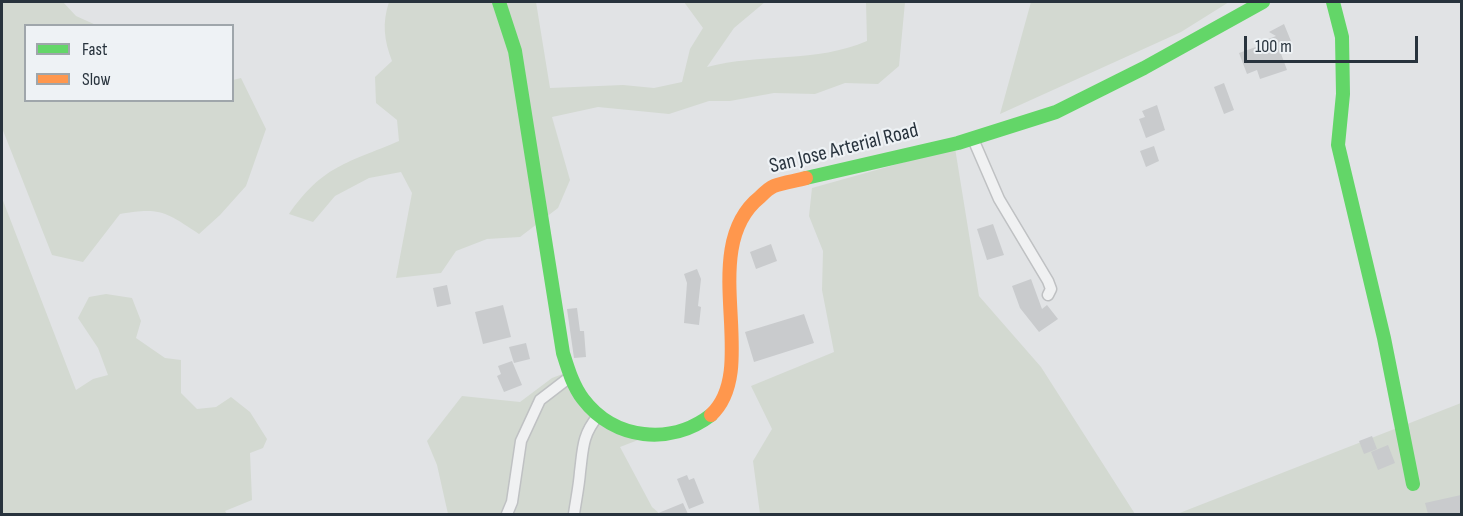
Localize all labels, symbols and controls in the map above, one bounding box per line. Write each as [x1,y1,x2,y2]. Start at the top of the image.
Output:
legend [24,24,234,102]
scale bar [1247,24,1421,62]
text: 100 m [1255,36,1292,57]
text: Fast [82,39,107,60]
text: Slow [82,69,111,90]
street label: San Jose Arterial Road [767,118,921,180]

